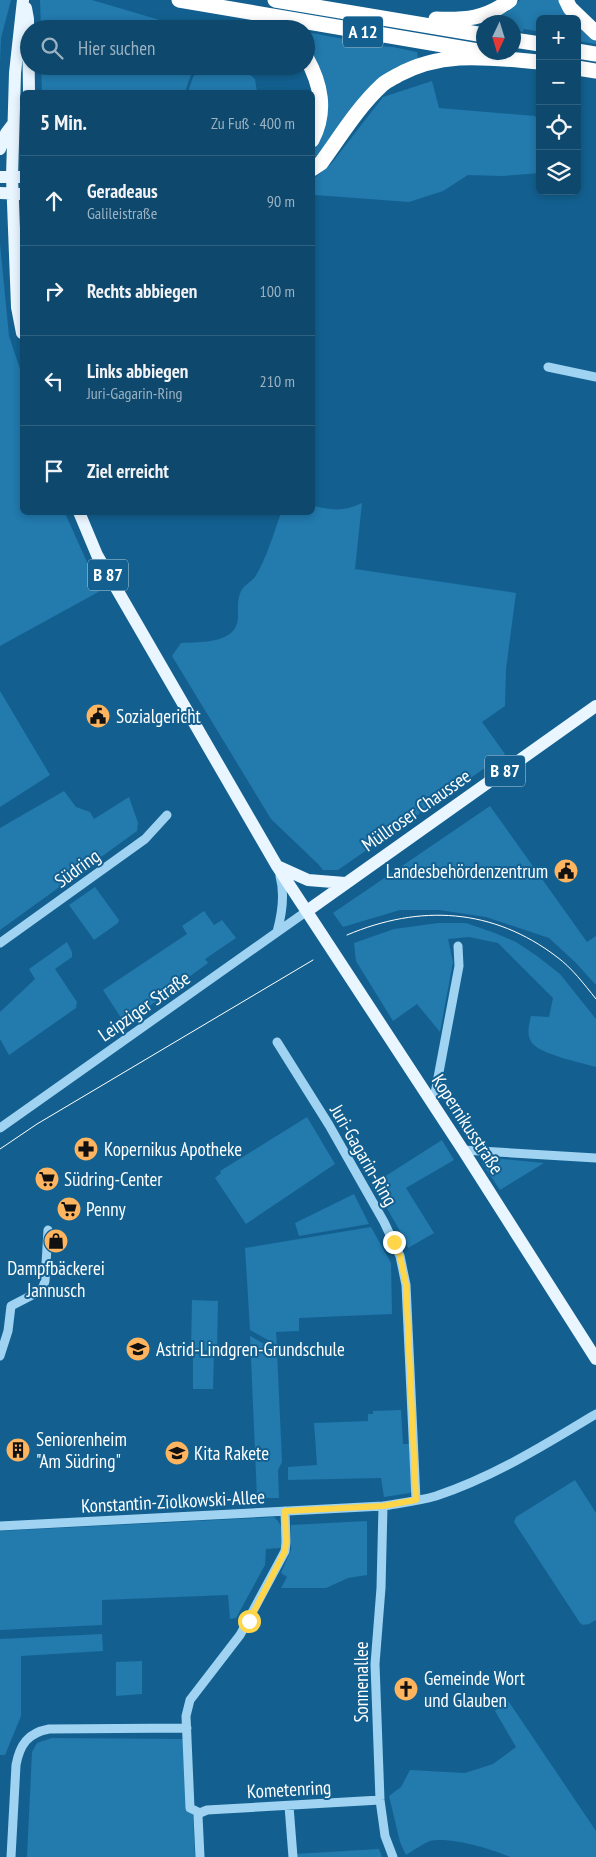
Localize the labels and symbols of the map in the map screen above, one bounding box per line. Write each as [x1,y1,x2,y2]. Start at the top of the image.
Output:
north arrow [476,15,521,60]
road number: A 12 [343,16,383,48]
road number: B 87 [88,560,128,590]
public building icon: Sozialgericht [85,703,111,729]
place label: Sozialgericht [116,704,202,728]
road number: B 87 [485,756,525,786]
street label: Müllroser Chaussee [357,764,475,856]
street label: Südring [50,843,104,893]
public building icon: Landesbehördenzentrum [553,858,579,884]
place label: Landesbehördenzentrum [386,859,548,883]
street label: Leipziger Straße [93,966,195,1046]
street label: Kopernikusstraße [427,1070,509,1179]
street label: Juri-Gagarin-Ring [325,1099,403,1210]
pharmacy icon: Kopernikus Apotheke [73,1136,99,1162]
place label: Kopernikus Apotheke [104,1137,242,1161]
supermarket icon: Südring-Center [34,1166,60,1192]
place label: Südring-Center [64,1167,163,1191]
supermarket icon: Penny [56,1196,82,1222]
place label: Penny [86,1197,127,1221]
shop icon: Dampfbäckerei Jannusch [43,1228,69,1254]
route end [383,1231,406,1254]
place label: Dampfbäckerei Jannusch [7,1256,105,1302]
school or university icon: Astrid-Lindgren-Grundschule [125,1336,151,1362]
place label: Astrid-Lindgren-Grundschule [156,1337,345,1361]
place label: Seniorenheim "Am Südring" [36,1427,127,1473]
building icon: Seniorenheim "Am Südring" [5,1437,31,1463]
school or university icon: Kita Rakete [164,1440,190,1466]
place label: Kita Rakete [194,1441,269,1465]
street label: Konstantin-Ziolkowski-Allee [80,1484,266,1518]
route start [238,1610,261,1633]
street label: Sonnenallee [349,1641,373,1723]
place label: Gemeinde Wort und Glauben [424,1666,526,1712]
church icon: Gemeinde Wort und Glauben [393,1676,419,1702]
street label: Kometenring [246,1775,332,1803]

